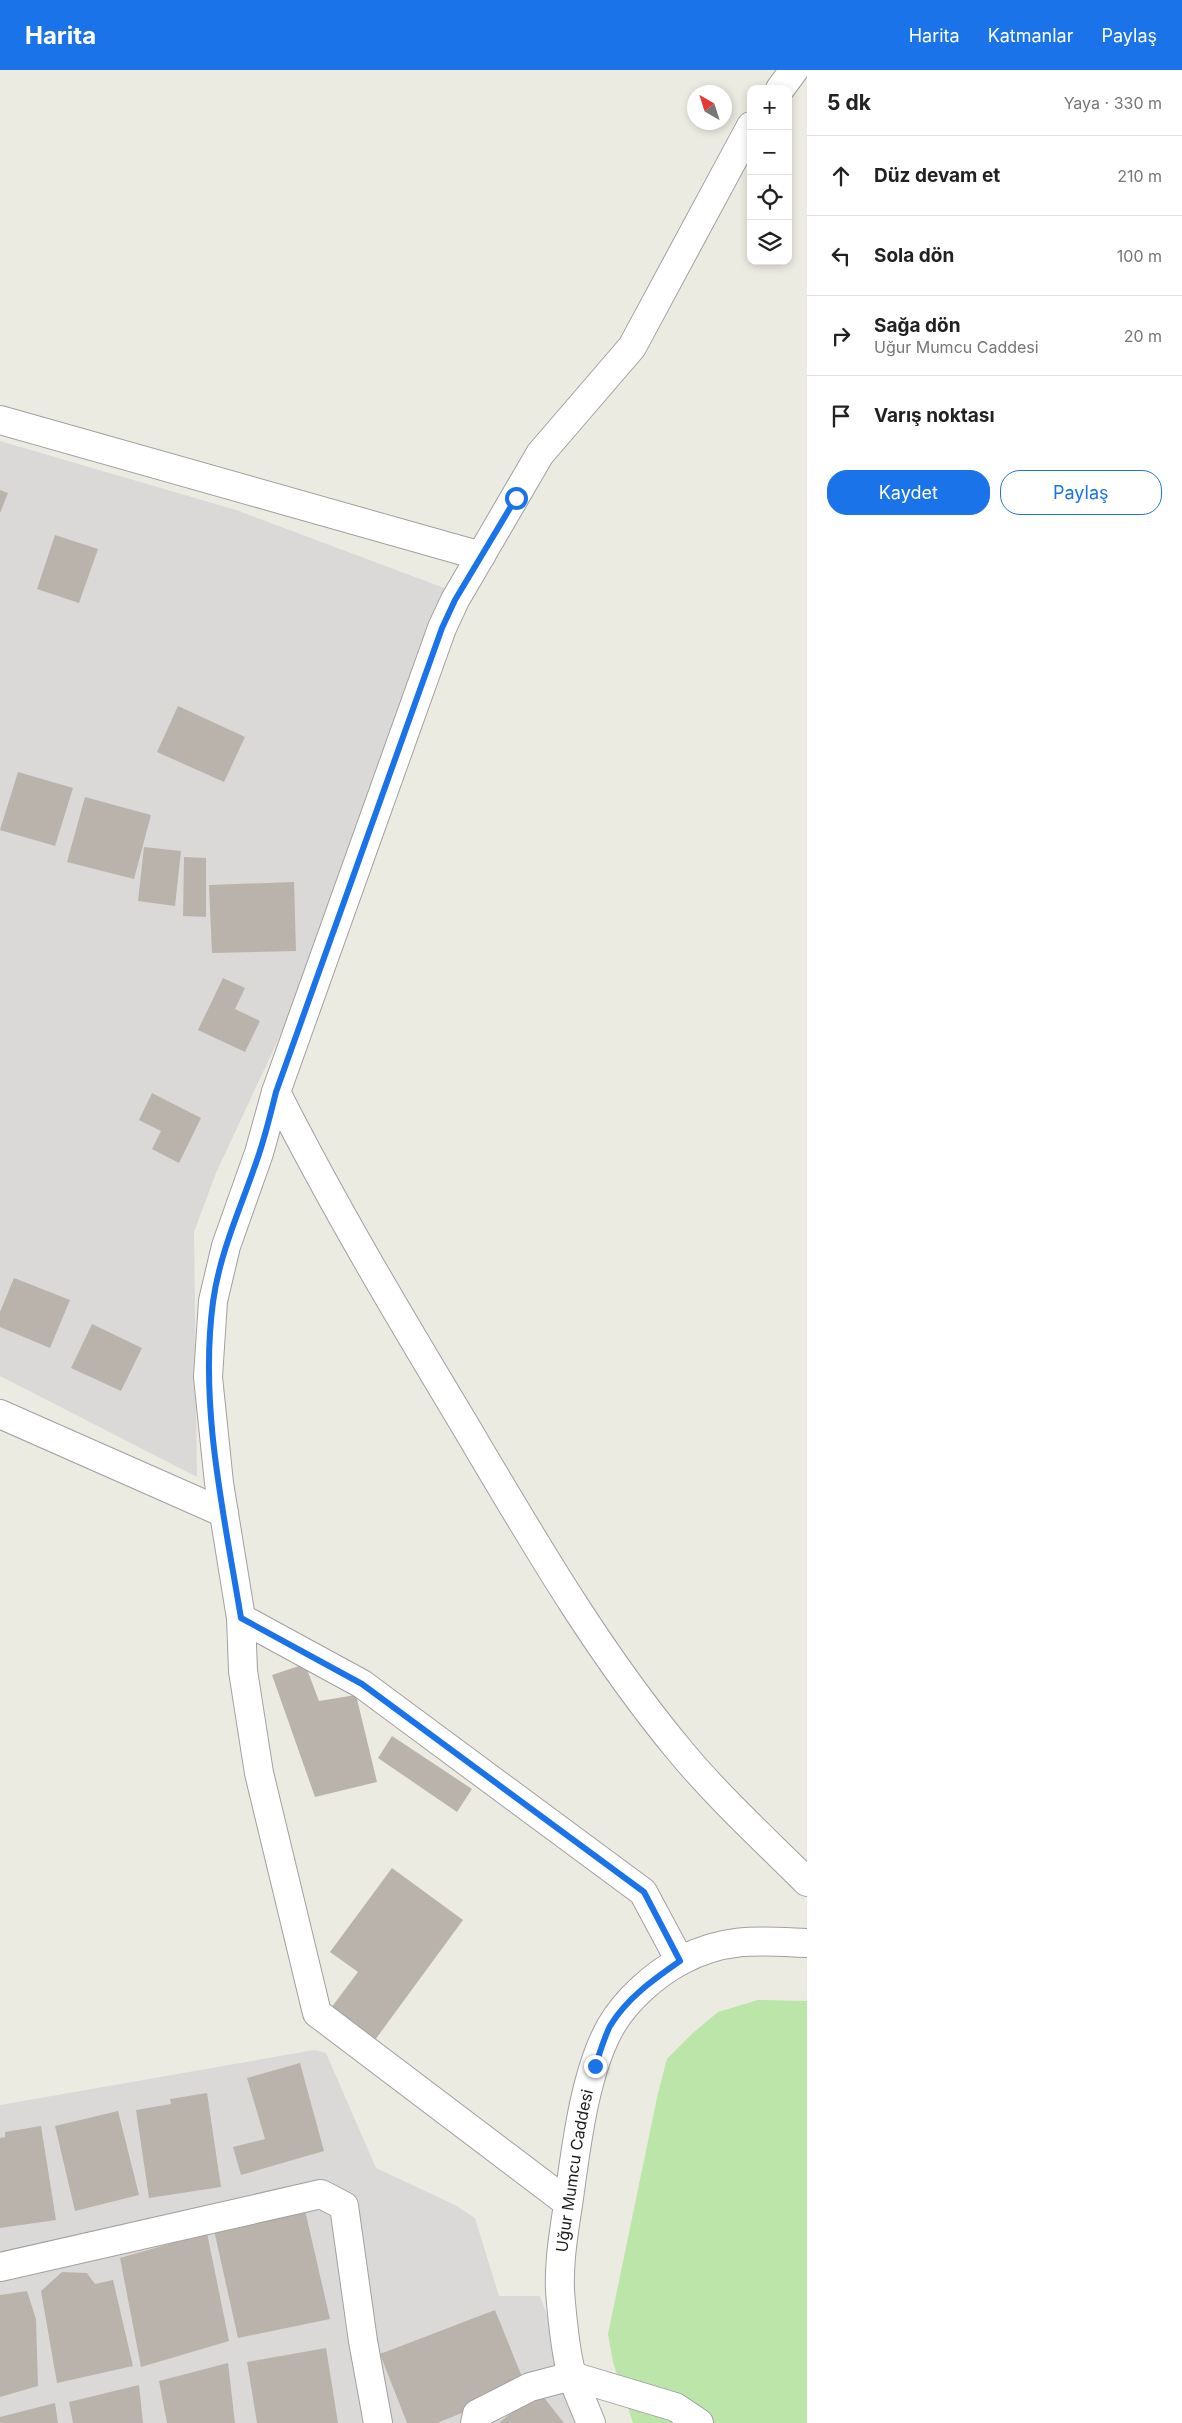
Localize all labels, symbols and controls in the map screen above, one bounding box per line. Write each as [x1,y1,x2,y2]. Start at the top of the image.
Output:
text: Harita [25,21,96,50]
text: Harita [909,25,960,46]
text: Katmanlar [988,25,1073,46]
text: Paylaş [1101,25,1157,46]
north arrow [687,85,732,130]
map controls [747,85,792,265]
button: + [747,85,792,130]
text: 5 dk [827,90,871,115]
text: Yaya · 330 m [1064,93,1162,113]
button: − [747,130,792,175]
icon: ahead [827,162,855,190]
text: Düz devam et [874,164,1000,187]
text: 210 m [1117,166,1162,186]
button: locate [747,175,792,220]
button: layers [747,220,792,265]
icon: left [827,242,855,270]
text: Sola dön [874,244,954,267]
text: 100 m [1117,246,1162,266]
text: Sağa dön [874,314,960,337]
icon: right [827,322,855,350]
text: 20 m [1124,326,1162,346]
text: Uğur Mumcu Caddesi [874,337,1039,357]
icon: arrive [827,402,855,430]
text: Varış noktası [874,404,995,427]
button: Kaydet [827,470,990,515]
button: Paylaş [1000,470,1162,515]
route start [505,487,528,510]
route end [584,2055,607,2078]
street label: Uğur Mumcu Caddesi [551,2087,597,2253]

